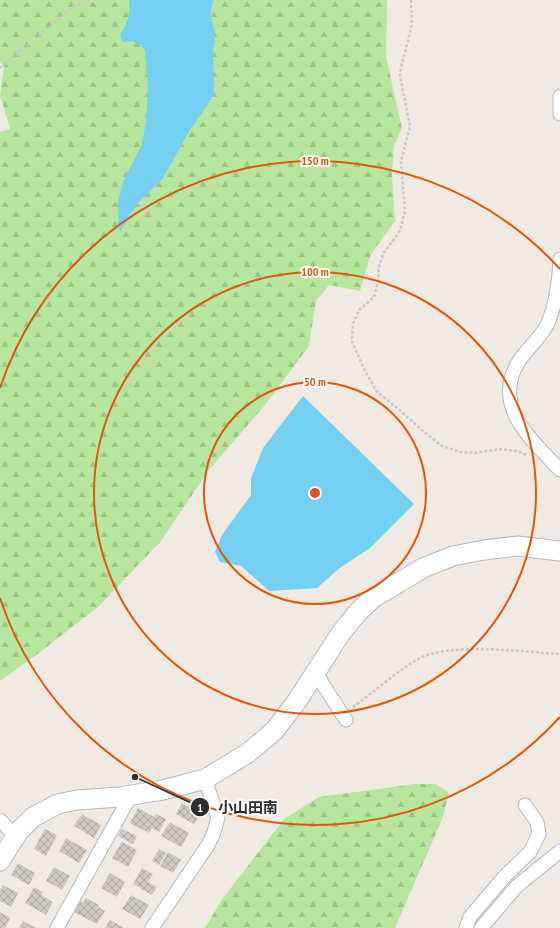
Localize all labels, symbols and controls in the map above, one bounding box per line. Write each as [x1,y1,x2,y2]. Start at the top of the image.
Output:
text: 150 m [301,153,329,168]
text: 100 m [301,264,329,279]
text: 50 m [304,374,326,389]
centre of rings [308,486,322,500]
callout: 小山田南 [190,794,286,821]
text: 小山田南 [218,798,278,817]
text: 1 [197,800,203,815]

